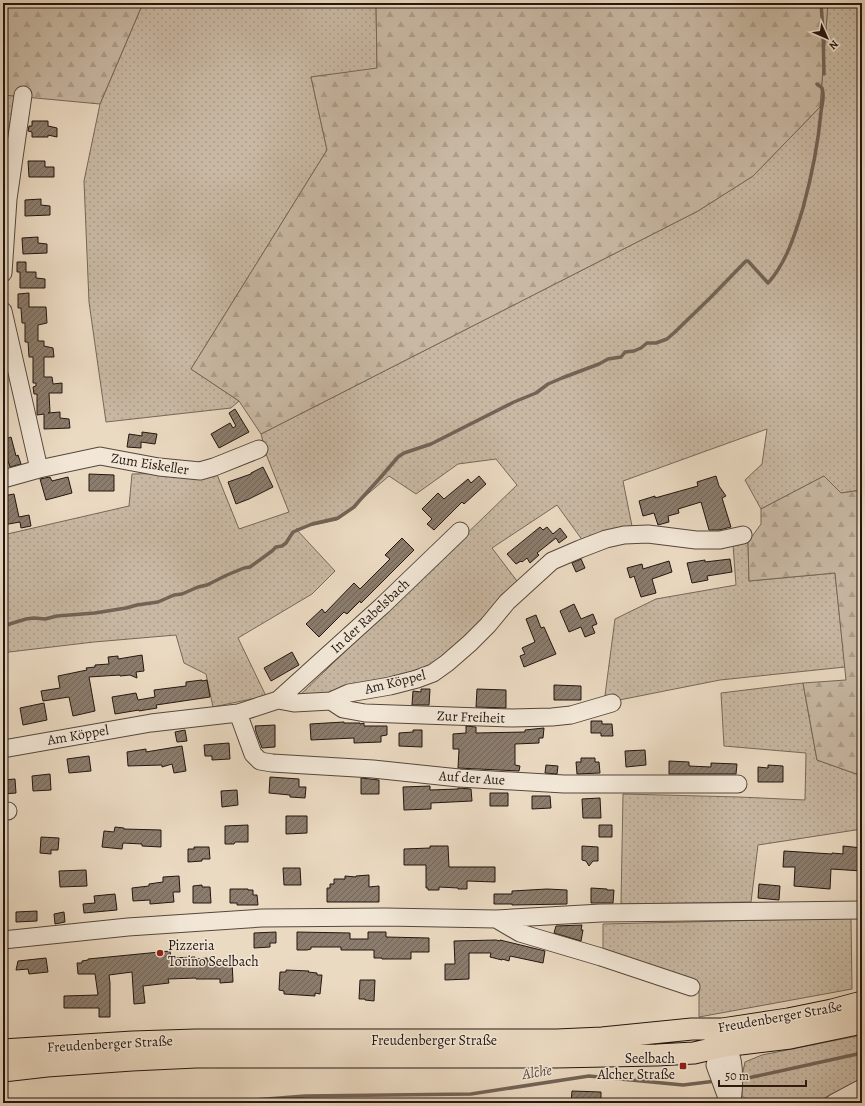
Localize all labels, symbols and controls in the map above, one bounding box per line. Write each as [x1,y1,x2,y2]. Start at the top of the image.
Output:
north arrow [807,18,847,58]
text: N [826,37,842,53]
street label: Zum Eiskeller [110,448,191,480]
street label: In der Rabelsbach [326,574,414,658]
street label: Am Köppel [362,665,428,699]
street label: Zur Freiheit [437,706,506,728]
street label: Am Köppel [45,720,111,750]
street label: Auf der Aue [437,766,506,790]
place label: Pizzeria Torino Seelbach [168,936,259,971]
marker: Pizzeria Torino Seelbach [155,948,165,958]
street label: Freudenberger Straße [716,997,844,1037]
street label: Freudenberger Straße [47,1031,173,1057]
street label: Freudenberger Straße [371,1031,497,1050]
place label: Seelbach Alcher Straße [597,1049,676,1084]
water label: Alche [520,1060,554,1084]
marker: Seelbach Alcher Straße [678,1061,688,1071]
scale bar [719,1062,806,1088]
text: 50 m [725,1068,749,1084]

